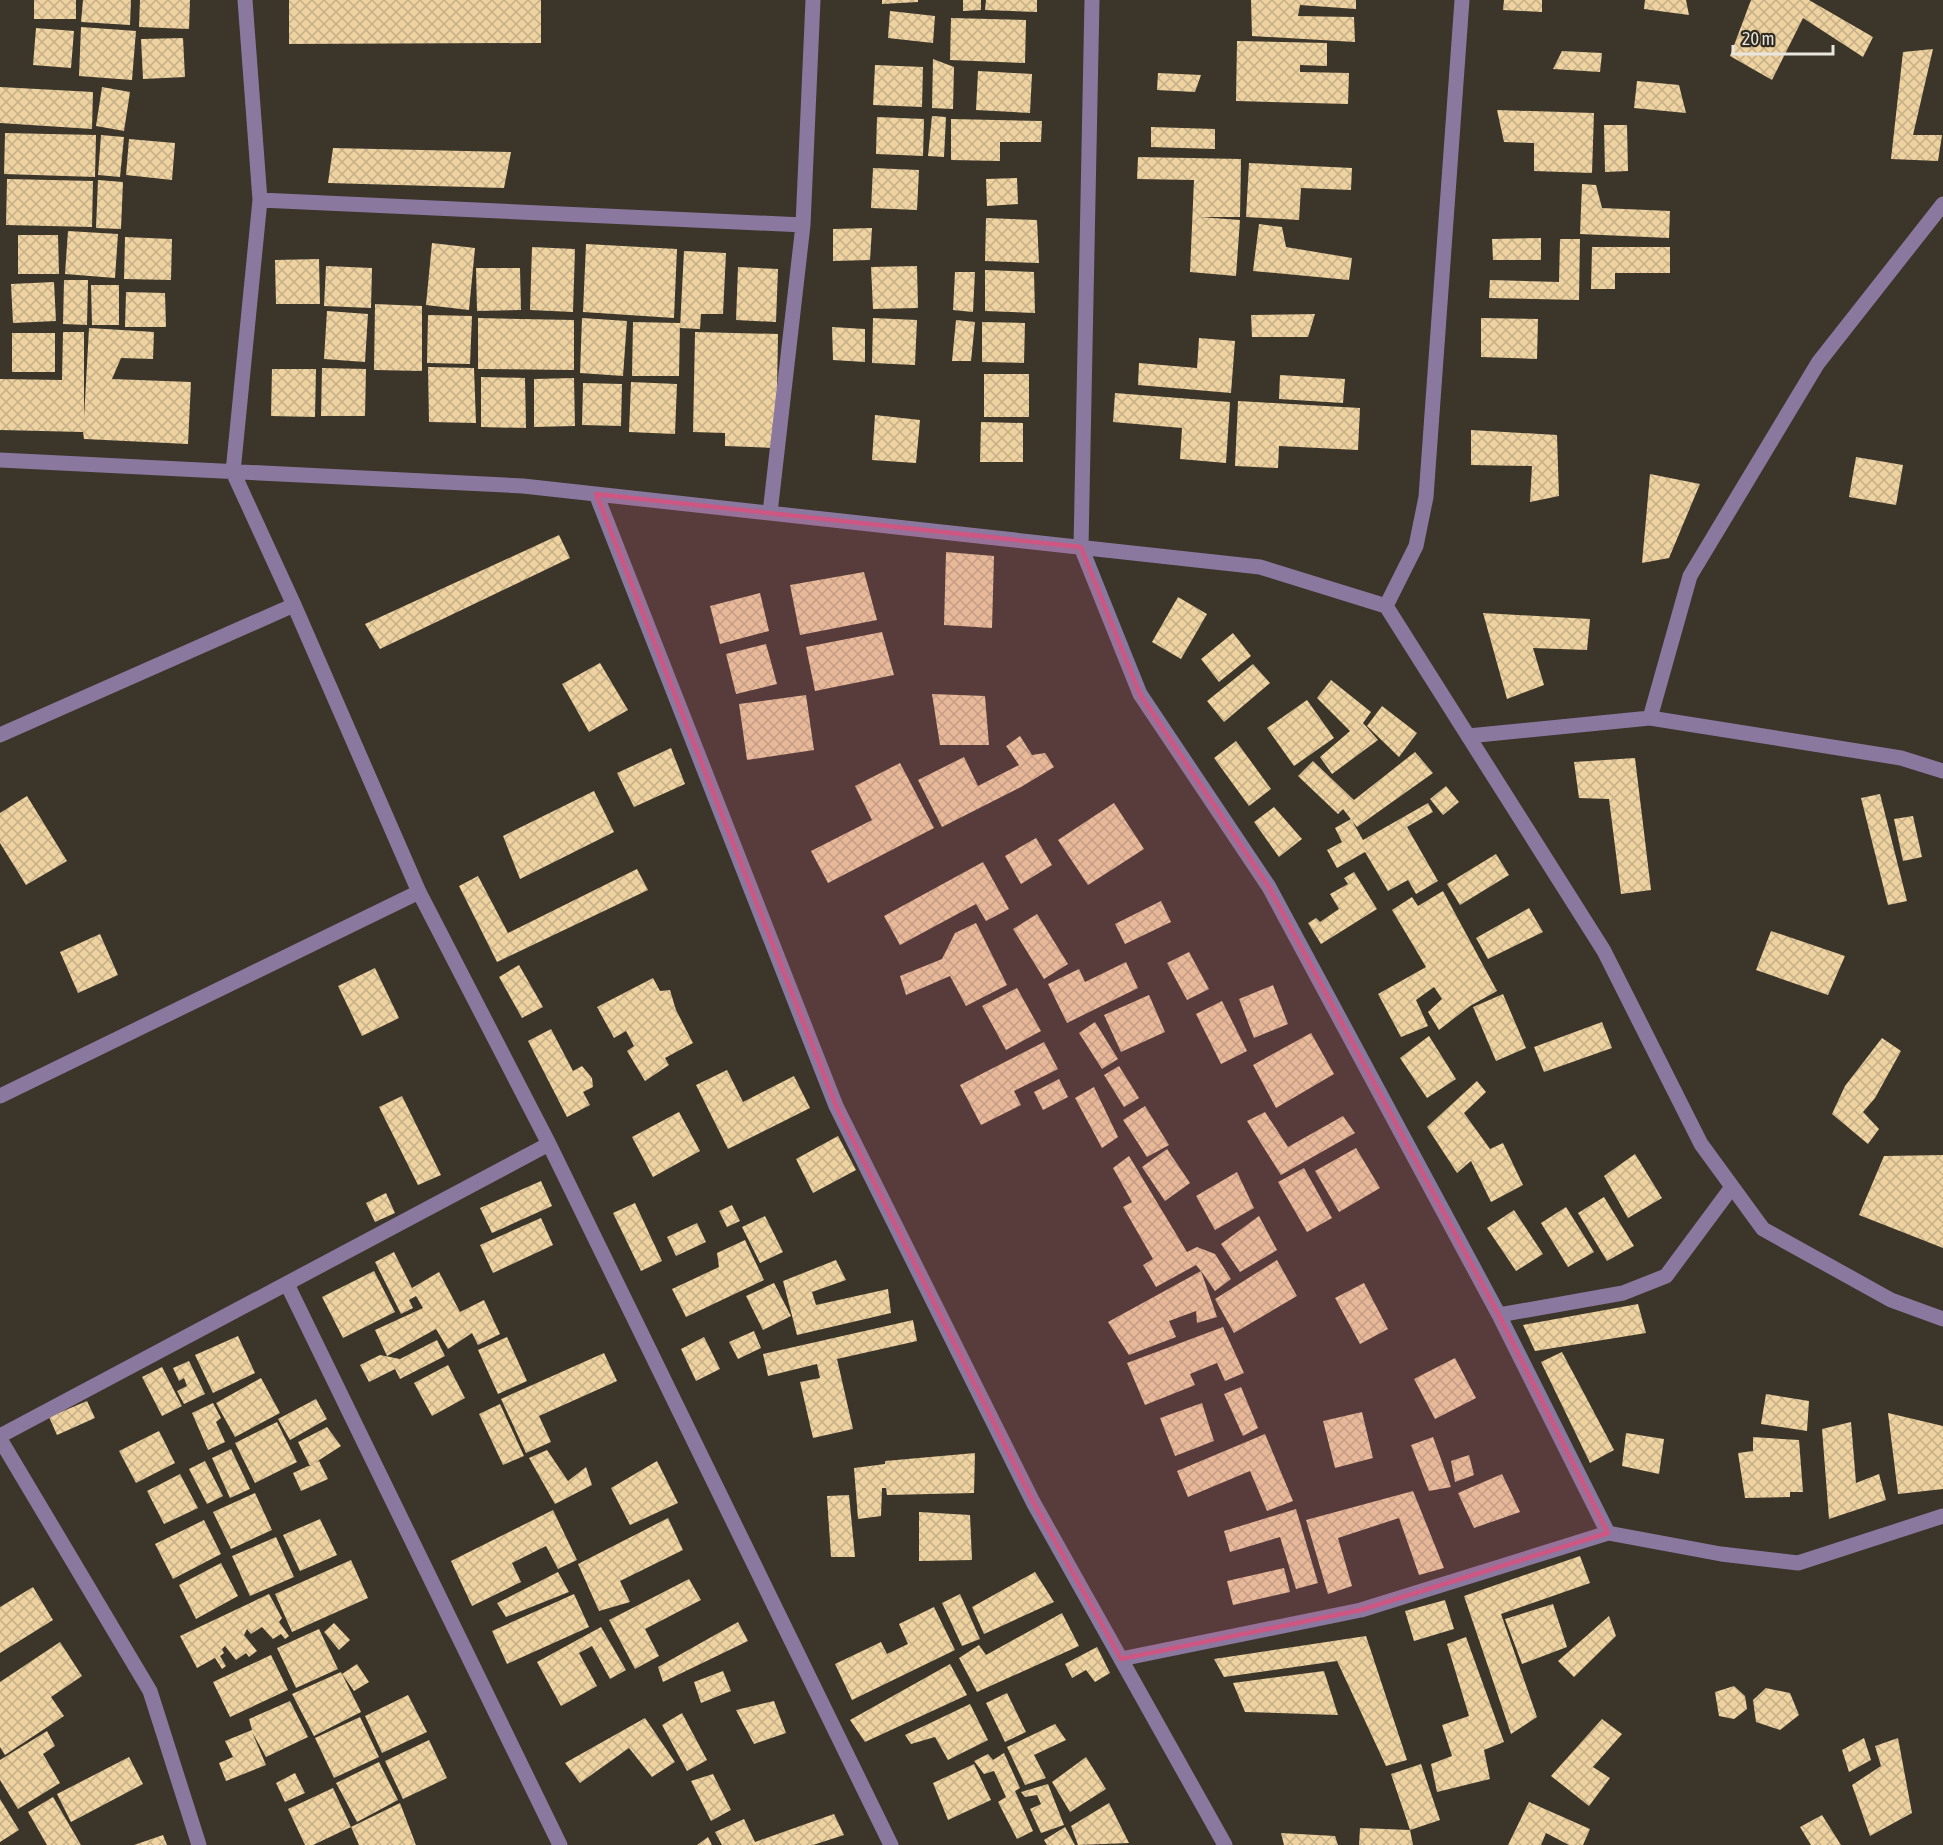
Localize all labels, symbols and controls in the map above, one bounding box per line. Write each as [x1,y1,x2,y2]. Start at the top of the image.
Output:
scale bar [1733,18,1834,56]
text: 20 m [1742,28,1774,49]

